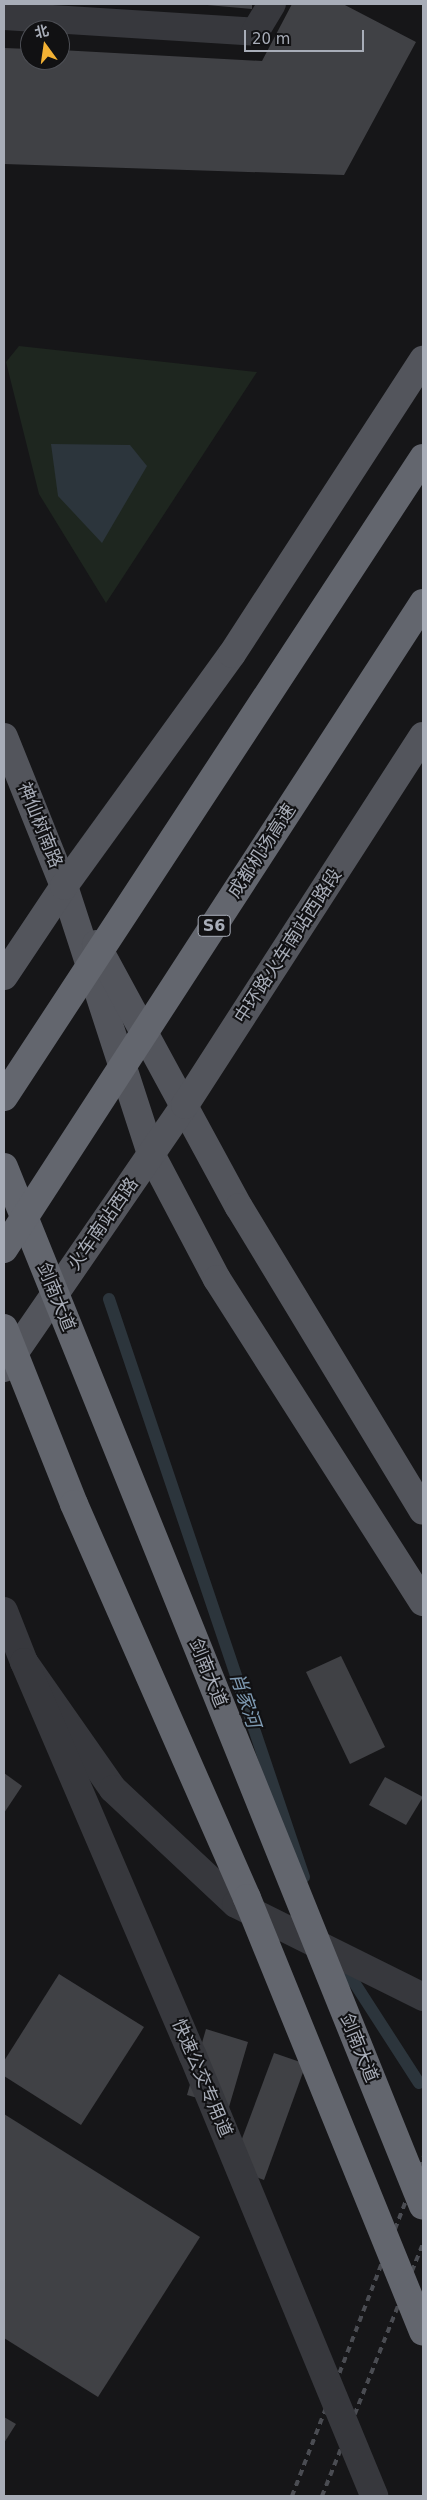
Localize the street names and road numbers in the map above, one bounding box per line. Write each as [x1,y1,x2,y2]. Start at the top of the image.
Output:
street label: 神仙树南路 [13,779,67,871]
street label: 成都机场高速 [224,800,300,902]
street label: 中环路火车南站西路段 [230,865,346,1027]
road number: S6 [196,912,232,939]
street label: 火车南站西路 [63,1174,143,1274]
street label: 剑南大道 [33,1260,79,1334]
street label: 剑南大道 [185,1636,231,1710]
street label: 剑南大道 [336,2011,382,2085]
street label: 快速公交专用道 [167,2016,237,2140]

